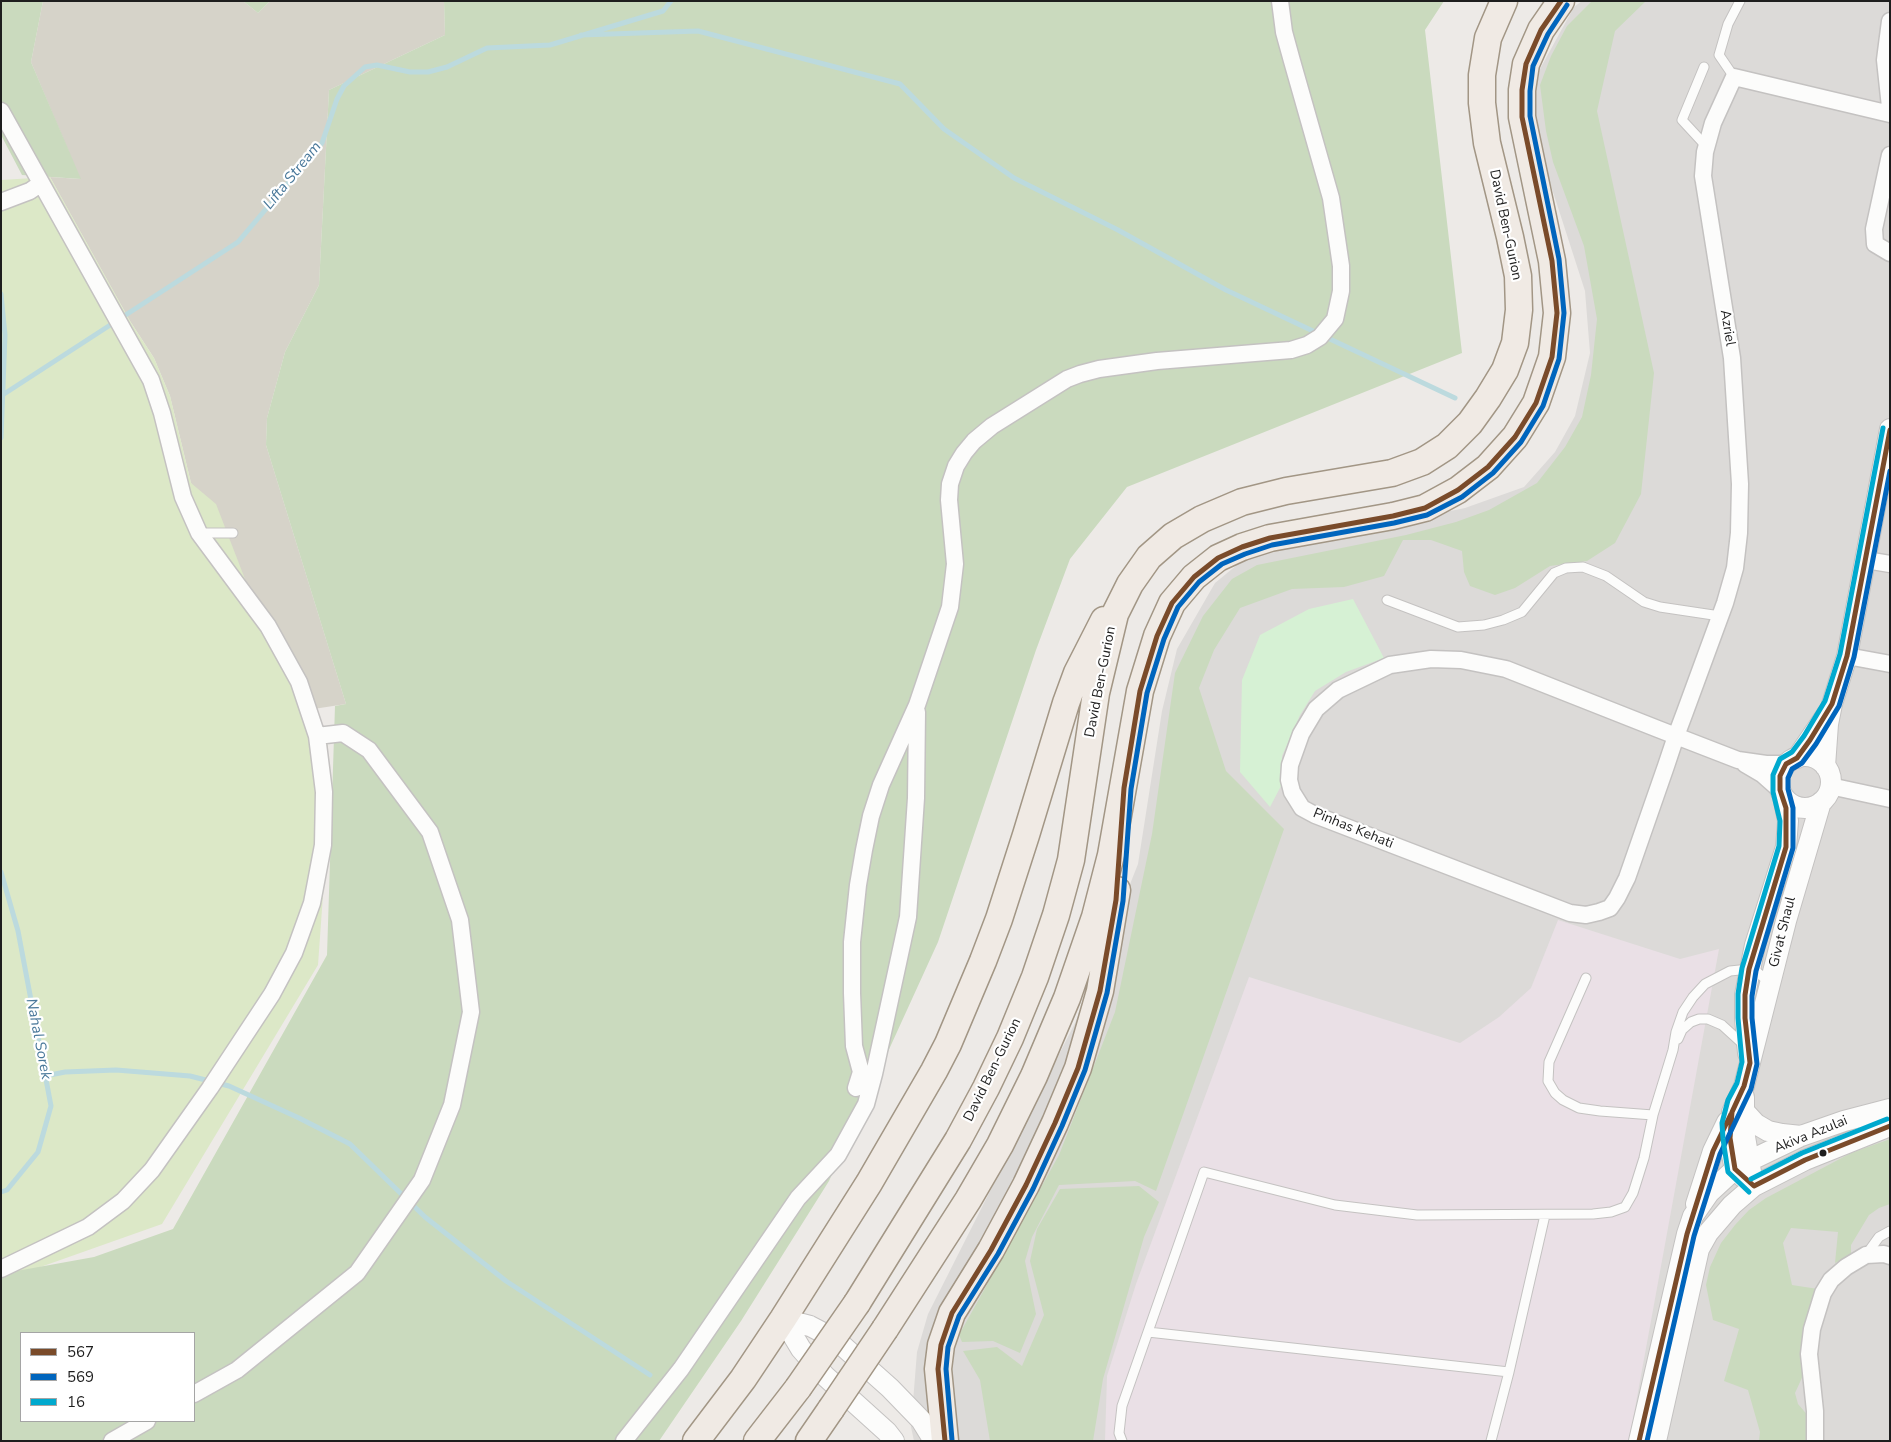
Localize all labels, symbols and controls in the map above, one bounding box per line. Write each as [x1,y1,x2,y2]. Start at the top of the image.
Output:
water label: Lifta Stream [260,139,326,213]
street label: David Ben-Gurion [1485,168,1525,282]
street label: Azriel [1716,309,1738,347]
street label: David Ben-Gurion [1082,625,1120,739]
street label: Pinhas Kehati [1310,805,1396,853]
street label: Givat Shaul [1766,895,1800,969]
water label: Nahal Sorek [21,997,55,1081]
street label: David Ben-Gurion [961,1016,1025,1124]
street label: Akiva Azulai [1772,1113,1850,1157]
unlabelled marker [1818,1148,1828,1158]
legend [20,1332,195,1422]
text: 567 [67,1342,94,1362]
text: 569 [67,1367,94,1387]
text: 16 [67,1392,85,1412]

